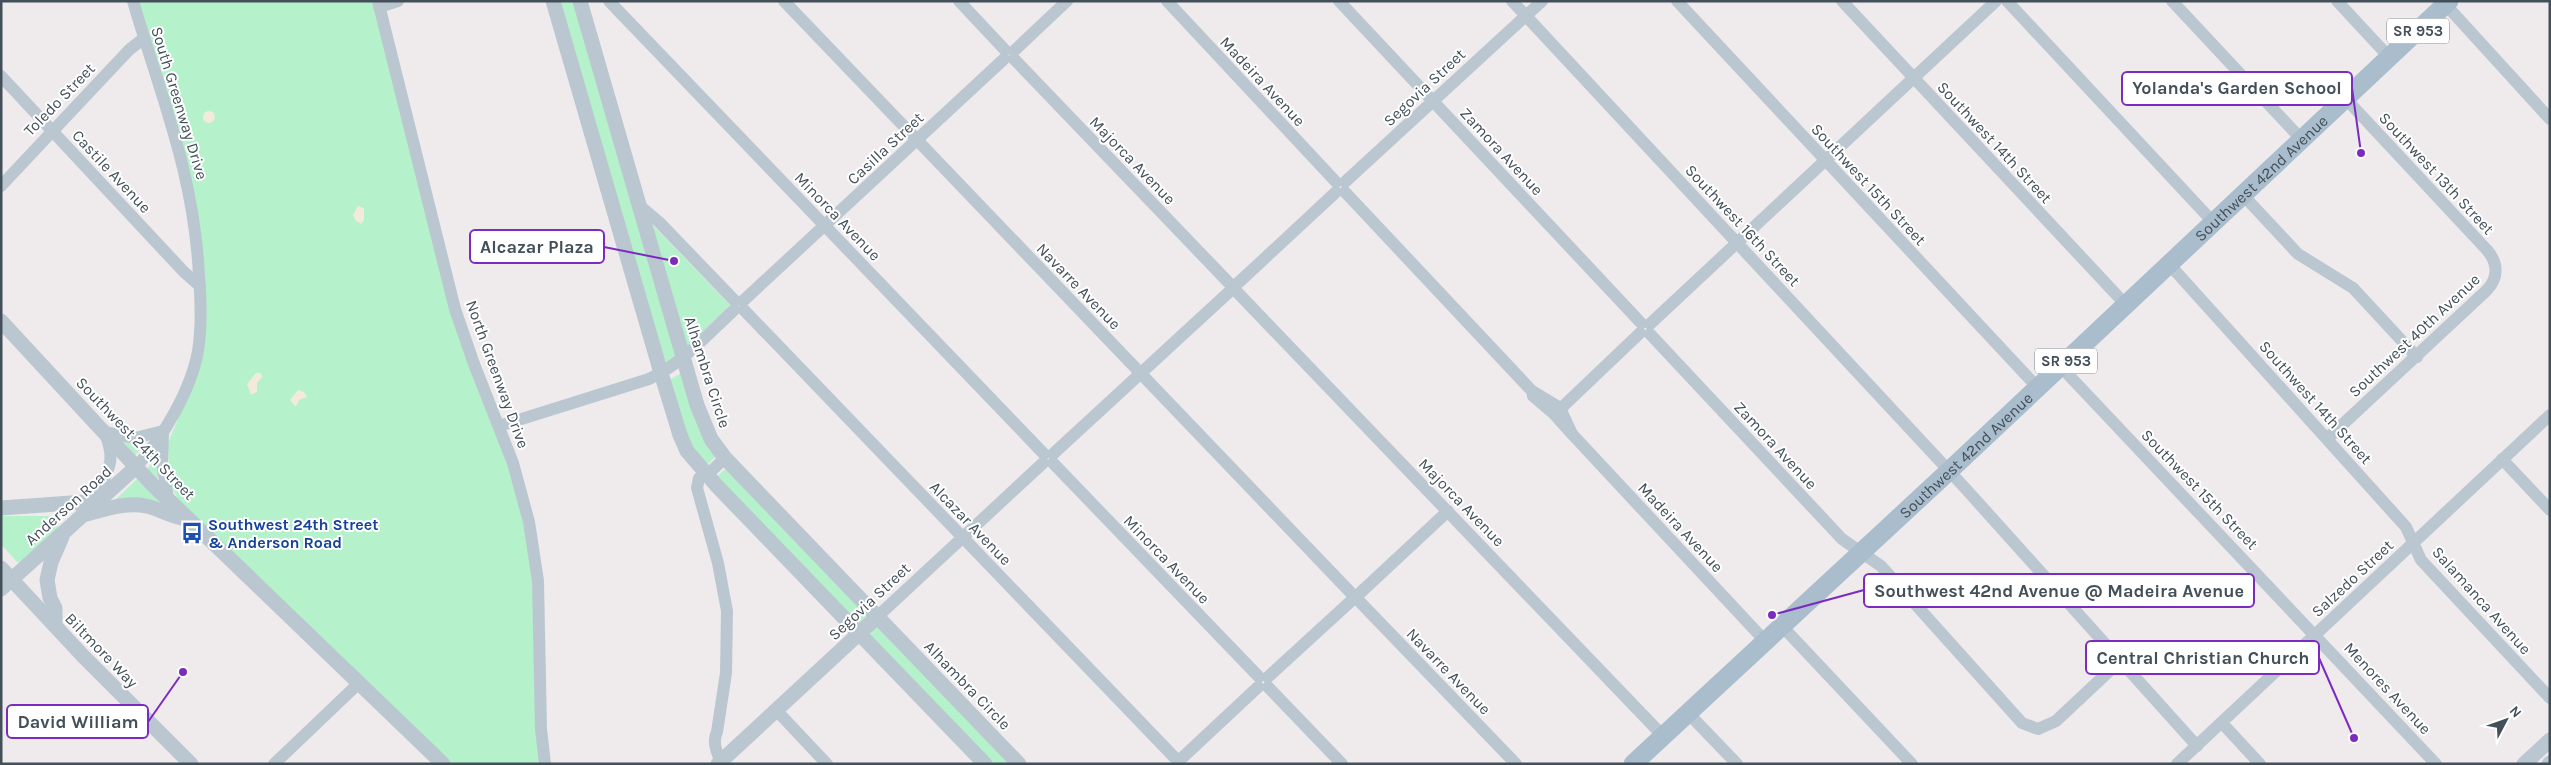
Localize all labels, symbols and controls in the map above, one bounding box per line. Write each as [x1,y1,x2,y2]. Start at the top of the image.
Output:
road number: SR 953 [2387,18,2449,44]
street label: South Greenway Drive [147,24,212,182]
street label: Madeira Avenue [1216,32,1309,130]
street label: Segovia Street [1379,45,1469,130]
street label: Toledo Street [20,59,99,140]
callout: Yolanda's Garden School [2122,72,2352,105]
text: Yolanda's Garden School [2132,77,2342,99]
street label: Southwest 14th Street [1933,78,2056,207]
street label: Zamora Avenue [1456,104,1547,199]
street label: Casilla Street [843,108,927,188]
street label: Southwest 13th Street [2375,108,2498,238]
street label: Southwest 42nd Avenue [2191,111,2332,245]
street label: Majorca Avenue [1086,112,1180,208]
street label: Southwest 15th Street [1807,120,1930,249]
street label: Castile Avenue [68,126,155,217]
street label: Southwest 16th Street [1681,160,1804,290]
street label: Minorca Avenue [791,168,885,265]
callout: Alcazar Plaza [470,230,604,263]
text: Alcazar Plaza [480,236,594,258]
street label: Navarre Avenue [1033,239,1125,334]
street label: Southwest 40th Avenue [2345,270,2484,401]
street label: North Greenway Drive [462,298,533,451]
street label: Alhambra Circle [681,314,735,430]
street label: Southwest 14th Street [2255,337,2376,468]
road number: SR 953 [2035,348,2097,374]
street label: Southwest 24th Street [72,373,199,504]
street label: Southwest 42nd Avenue [1895,388,2037,522]
street label: Zamora Avenue [1730,398,1821,493]
street label: Southwest 15th Street [2137,425,2262,553]
street label: Majorca Avenue [1415,454,1509,550]
street label: Anderson Road [21,462,115,549]
street label: Alcazar Avenue [926,477,1015,569]
street label: Madeira Avenue [1634,478,1727,576]
street label: Minorca Avenue [1120,511,1214,608]
place label: Southwest 24th Street & Anderson Road [208,515,379,552]
bus stop icon: Southwest 24th Street & Anderson Road [179,520,205,546]
street label: Salzedo Street [2308,536,2397,621]
street label: Salamanca Avenue [2428,542,2535,658]
street label: Segovia Street [824,559,914,644]
callout: Southwest 42nd Avenue @ Madeira Avenue [1864,574,2254,607]
text: Southwest 42nd Avenue @ Madeira Avenue [1874,580,2244,602]
street label: Biltmore Way [61,609,142,692]
street label: Navarre Avenue [1403,624,1495,719]
street label: Alhambra Circle [920,637,1015,734]
street label: Menores Avenue [2340,638,2435,738]
callout: Central Christian Church [2086,641,2319,674]
text: Central Christian Church [2097,647,2310,669]
north arrow [2481,695,2531,745]
text: N [2506,702,2525,721]
callout: David William [7,705,148,738]
text: David William [17,711,139,733]

